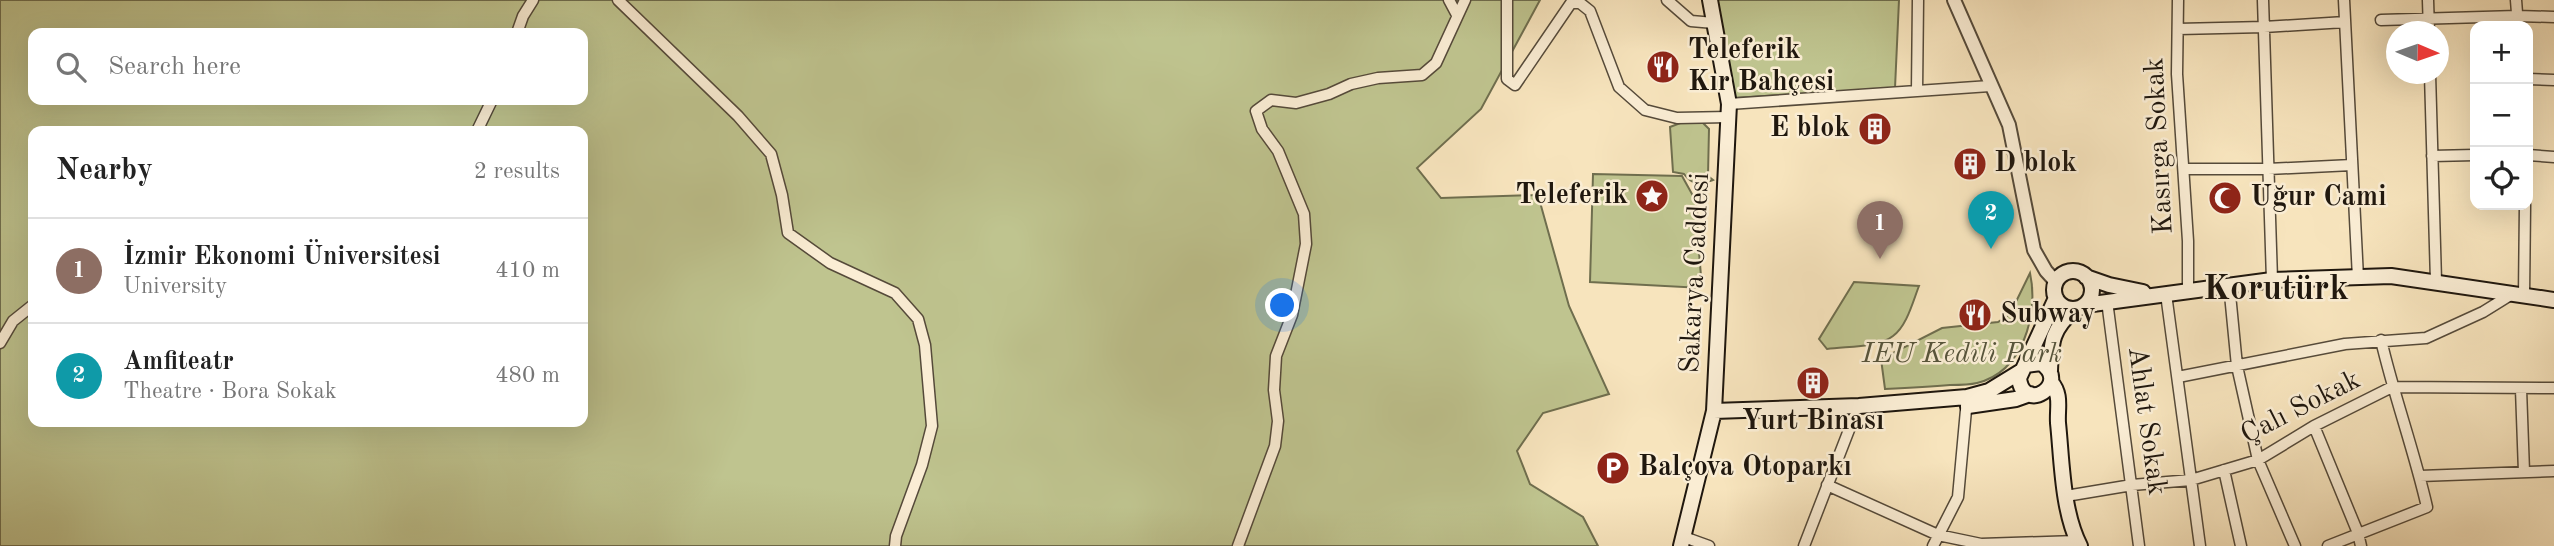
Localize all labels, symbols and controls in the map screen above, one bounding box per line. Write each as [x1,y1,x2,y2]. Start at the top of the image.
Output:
north arrow [2386,21,2449,84]
map controls [2470,21,2533,210]
button: + [2470,21,2533,84]
search box [28,28,588,105]
place label: Teleferik Kır Bahçesi [1688,37,1834,97]
icon: search [52,48,90,86]
restaurant icon: Teleferik Kır Bahçesi [1644,48,1682,86]
text: Search here [108,54,241,80]
street label: Kasırga Sokak [2141,57,2179,235]
button: − [2470,84,2533,147]
building icon: E blok [1856,110,1894,148]
place label: E blok [1770,115,1850,143]
building icon: D blok [1951,145,1989,183]
button: locate [2470,147,2533,210]
place label: D blok [1994,150,2077,178]
text: Nearby [56,156,153,186]
text: 2 results [474,160,560,183]
street label: Sakarya Caddesi [1677,172,1715,374]
place icon: Teleferik [1633,177,1671,215]
mosque icon: Uğur Cami [2206,179,2244,217]
place label: Teleferik [1516,182,1628,210]
place label: Uğur Cami [2250,184,2387,212]
pin: 2 [1968,191,2014,249]
pin: 1 [1857,201,1903,259]
text: İzmir Ekonomi Üniversitesi [123,244,441,270]
text: 1 [72,259,86,282]
text: 410 m [495,259,560,282]
district label: Korutürk [2203,272,2349,307]
text: University [123,275,227,298]
your location [1265,288,1299,322]
restaurant icon: Subway [1956,296,1994,334]
place label: Subway [2000,301,2096,329]
park label: IEU Kedili Park [1861,341,2062,369]
street label: Ahlat Sokak [2122,345,2170,497]
text: Amfiteatr [123,349,234,375]
text: 2 [72,364,86,387]
text: 480 m [495,364,560,387]
building icon: Yurt Binası [1794,364,1832,402]
street label: Çalı Sokak [2237,366,2365,450]
text: Theatre · Bora Sokak [123,380,337,403]
place label: Yurt Binası [1742,408,1884,436]
parking icon: Balçova Otoparkı [1594,449,1632,487]
place label: Balçova Otoparkı [1638,454,1852,482]

